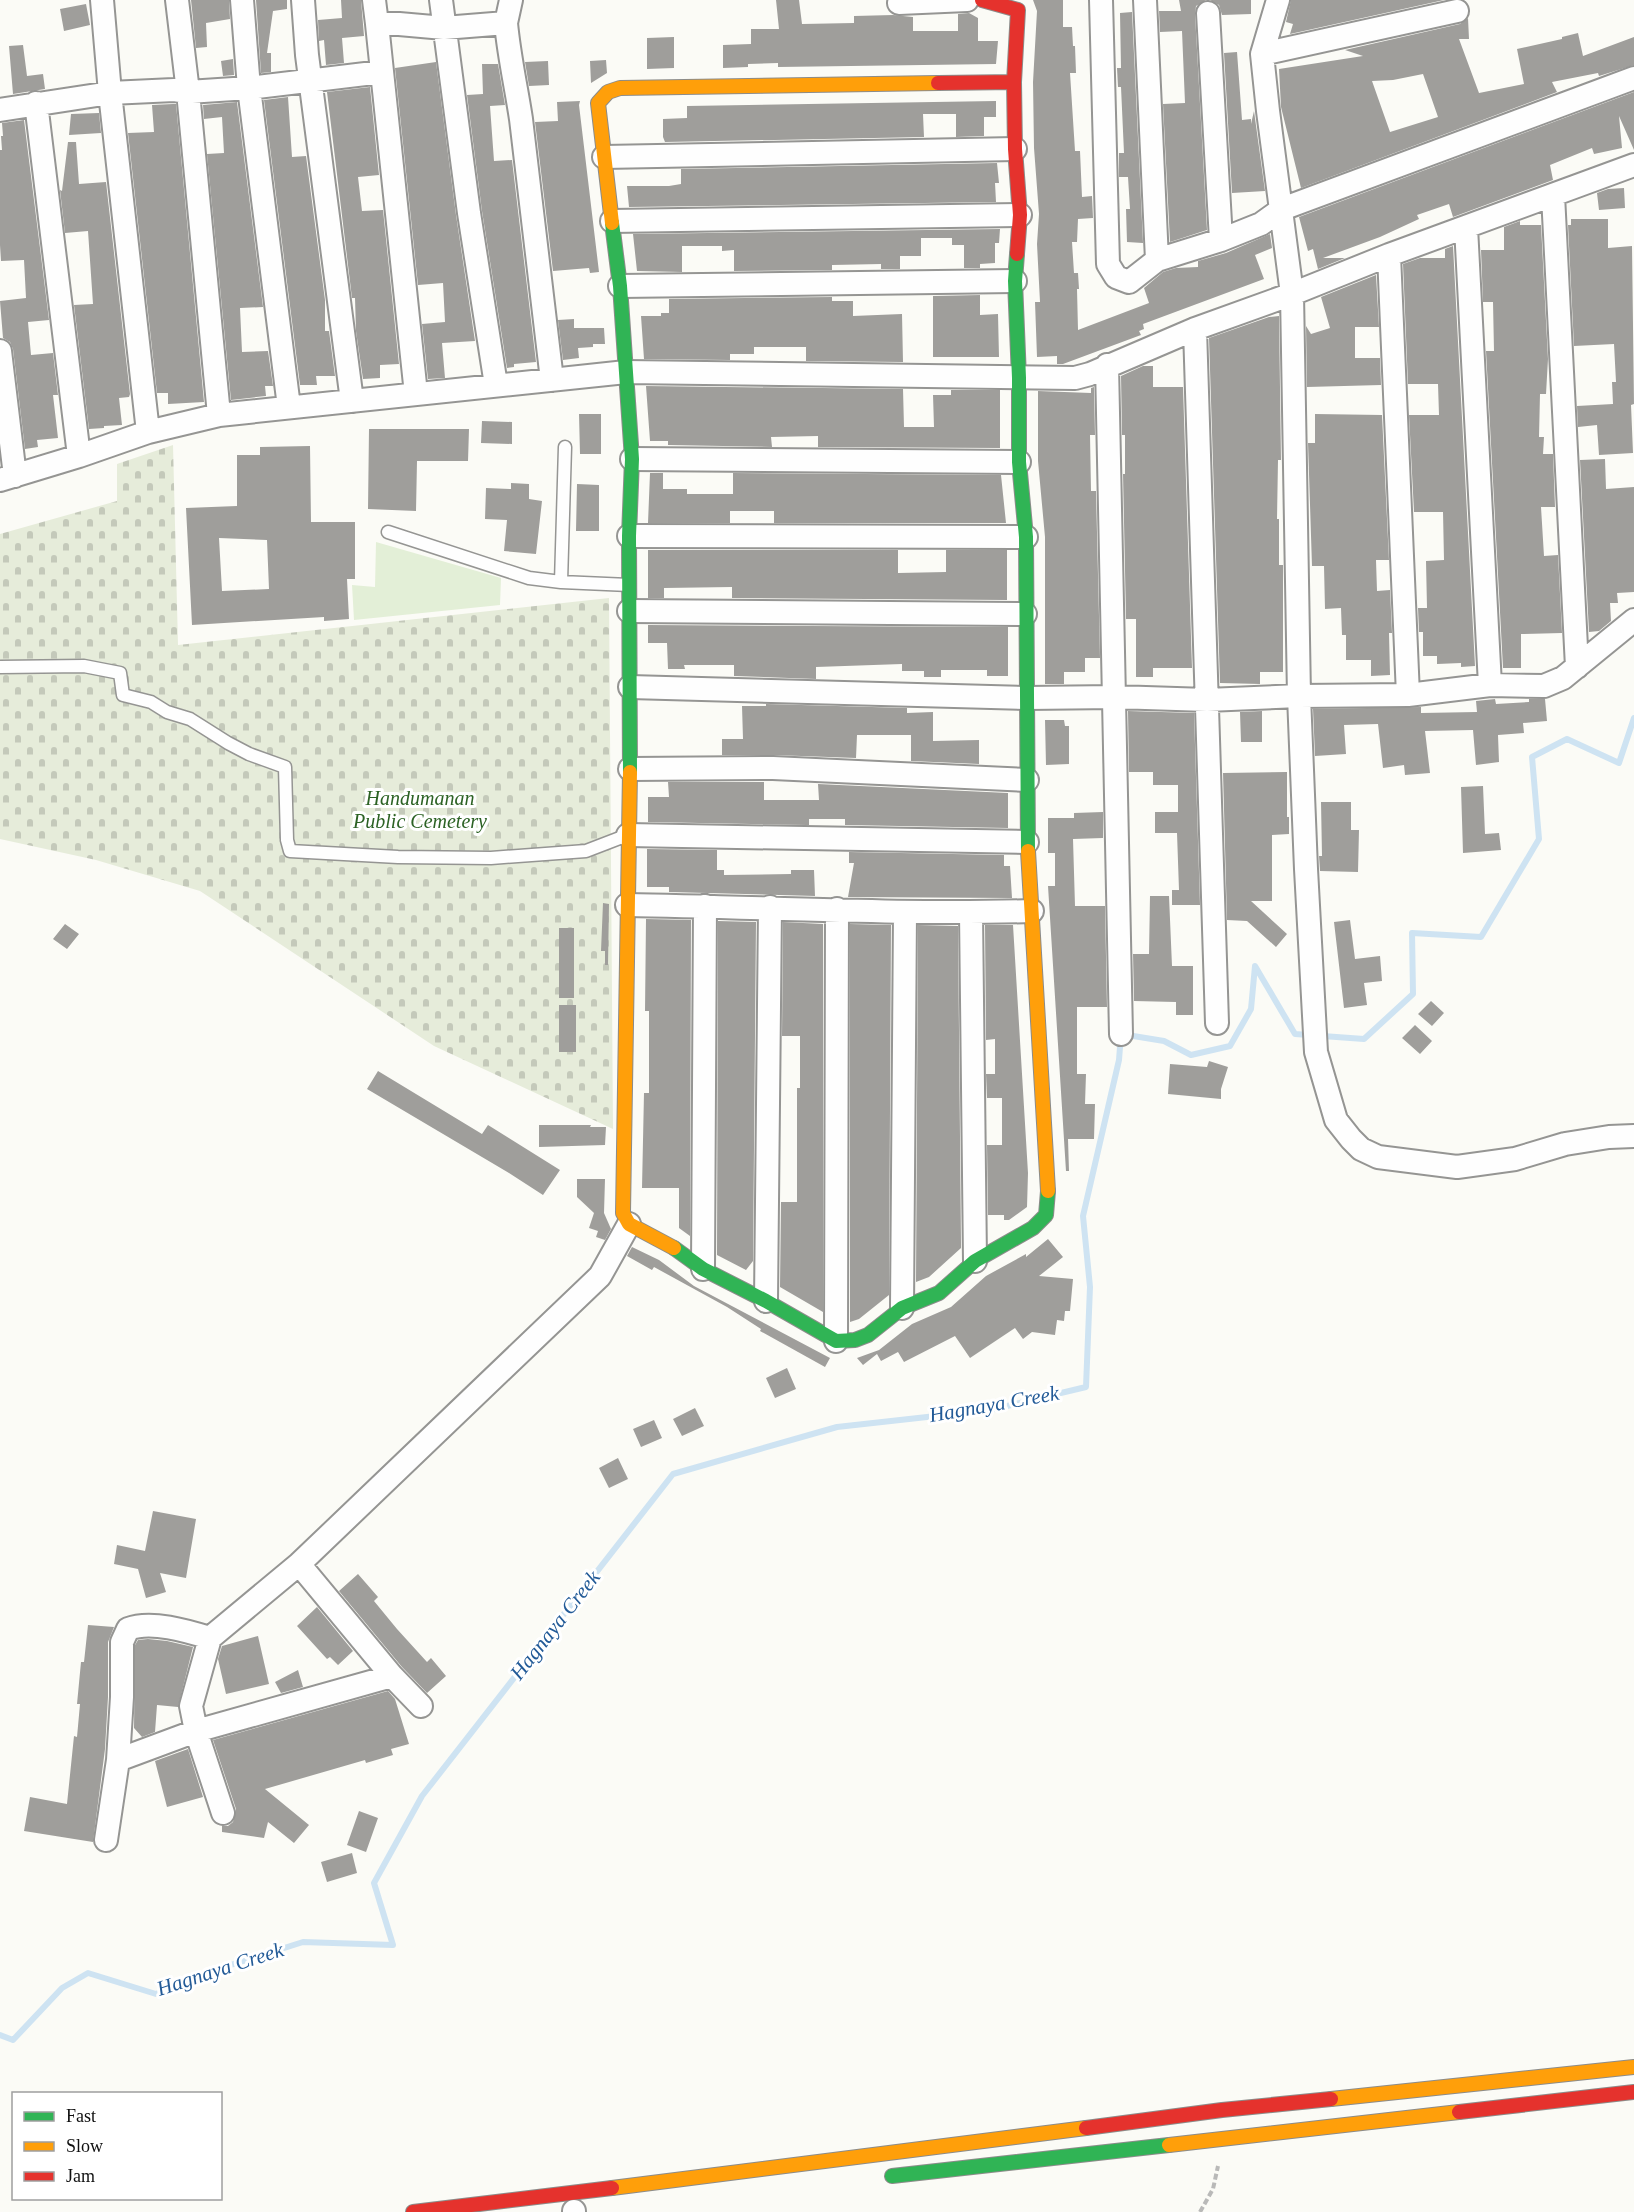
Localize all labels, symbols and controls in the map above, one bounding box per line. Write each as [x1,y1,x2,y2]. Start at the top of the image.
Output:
park label: Handumanan Public Cemetery [352,787,487,833]
water label: Hagnaya Creek [926,1381,1062,1427]
water label: Hagnaya Creek [504,1565,605,1685]
water label: Hagnaya Creek [153,1937,287,2001]
legend [12,2092,222,2200]
text: Fast [66,2106,96,2126]
text: Slow [66,2136,103,2156]
text: Jam [66,2166,95,2186]

